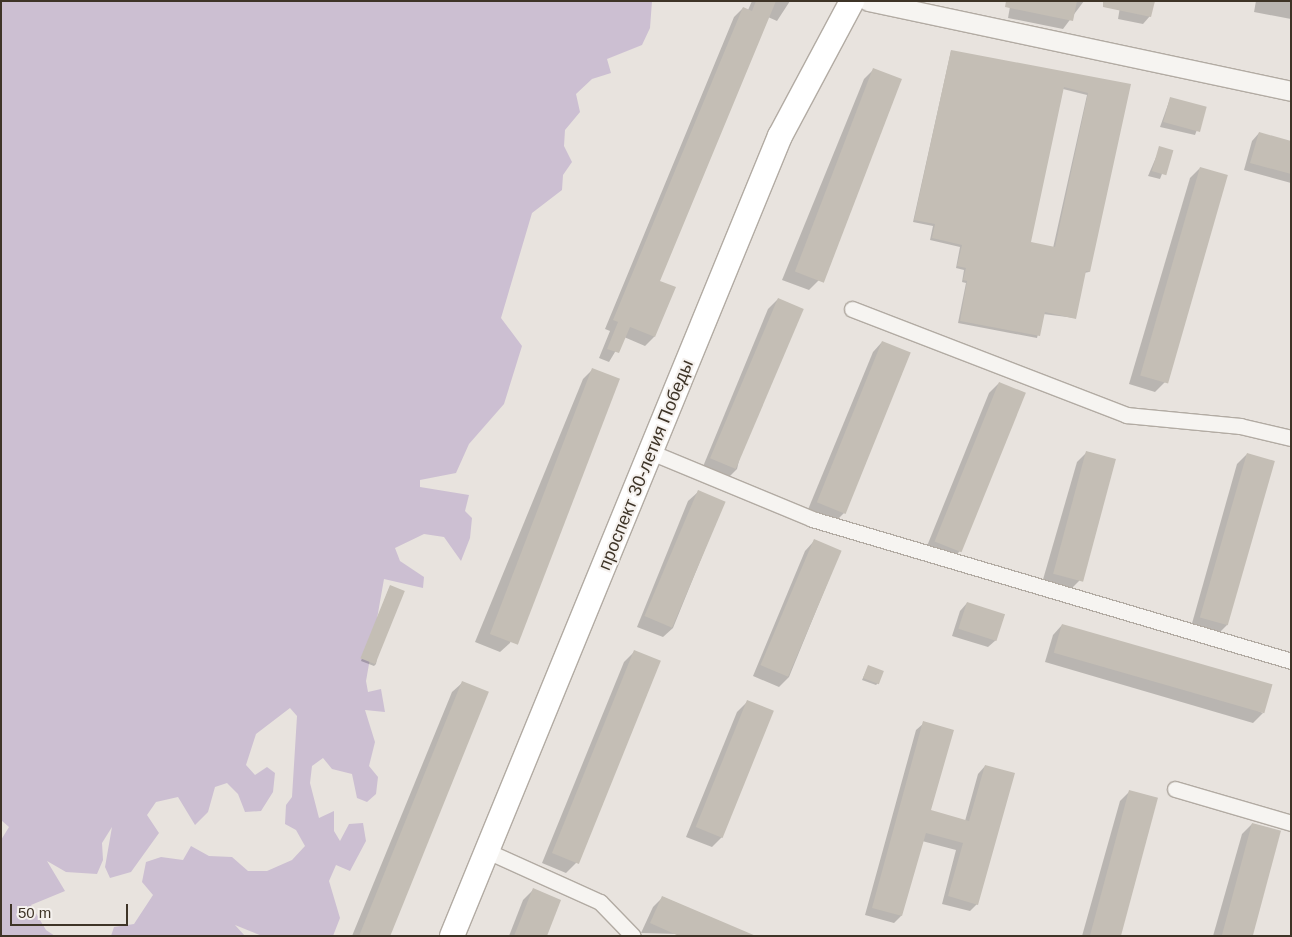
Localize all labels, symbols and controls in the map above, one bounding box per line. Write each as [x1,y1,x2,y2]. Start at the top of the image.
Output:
street label: проспект 30-летия Победы [594,357,698,573]
scale bar [12,894,130,926]
text: 50 m [18,904,51,921]

